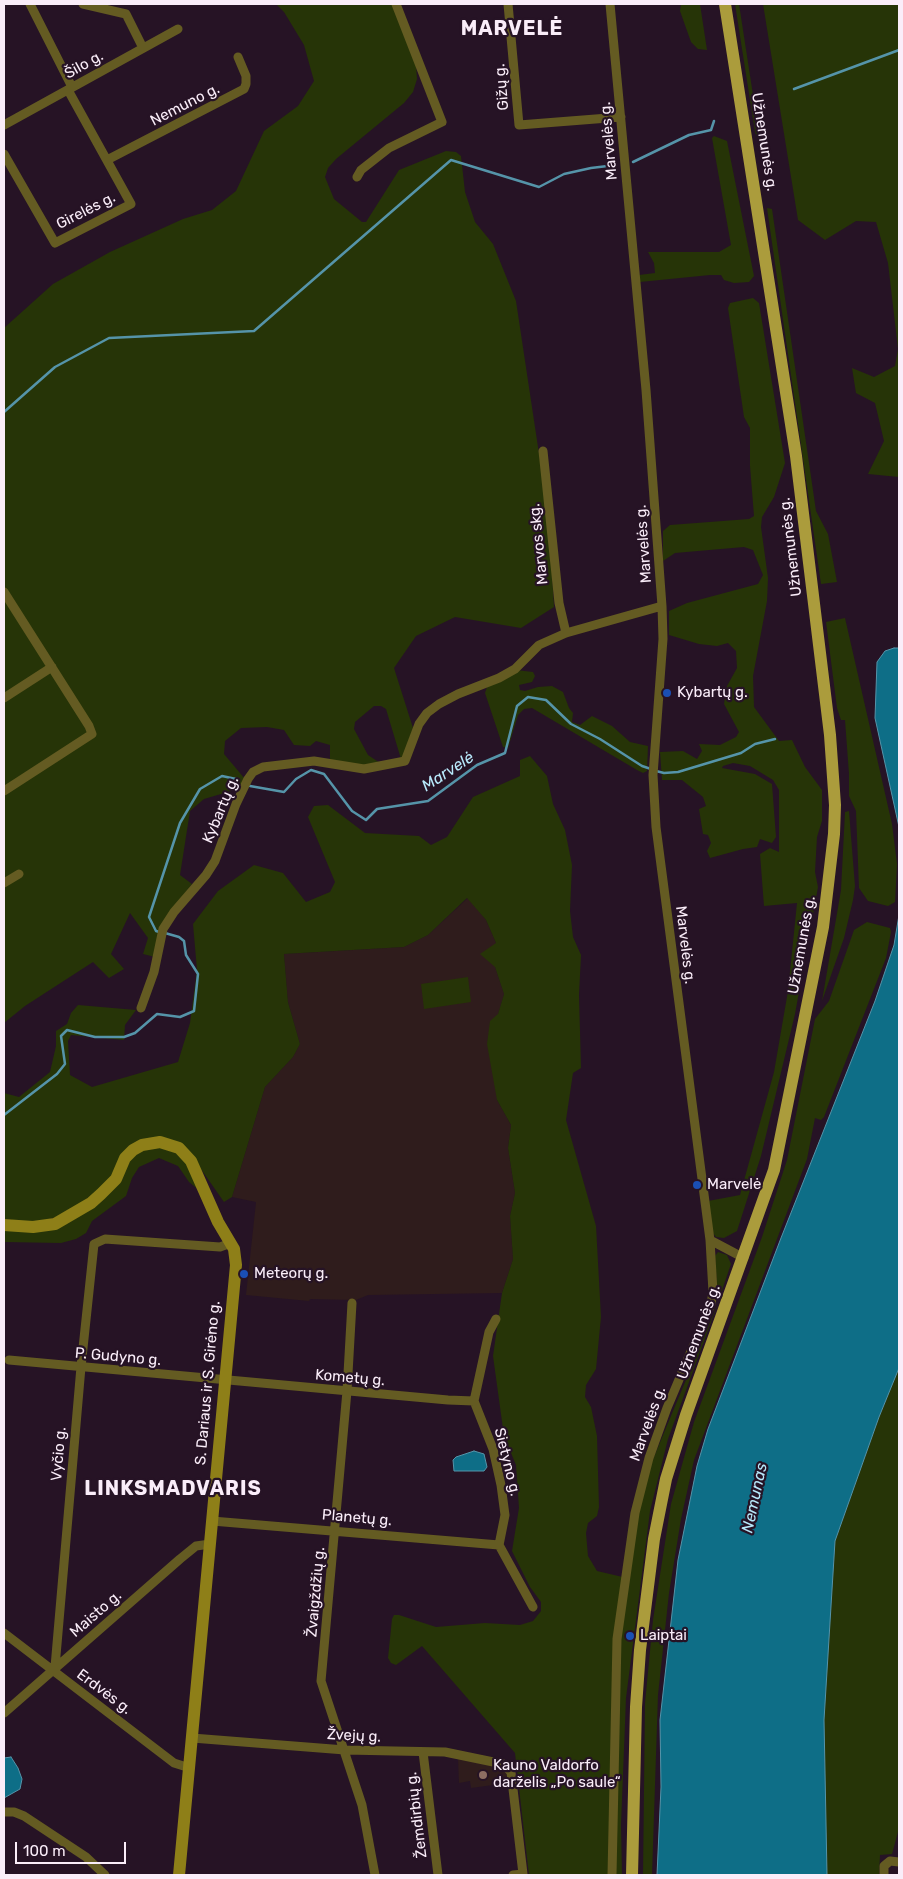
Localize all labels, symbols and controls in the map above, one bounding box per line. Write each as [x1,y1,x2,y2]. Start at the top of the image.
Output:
district label: MARVELĖ [460,17,564,41]
street label: Šilo g. [61,47,107,83]
street label: Gižų g. [491,63,513,111]
street label: Nemuno g. [147,80,223,130]
street label: Užnemunės g. [747,91,781,193]
street label: Marvelės g. [597,101,621,181]
street label: Girelės g. [53,188,119,234]
street label: Užnemunės g. [776,496,806,598]
street label: Marvos skg. [526,502,552,586]
street label: Marvelės g. [632,504,656,584]
place label: Kybartų g. [677,684,748,702]
marker: Kybartų g. [661,687,673,699]
water label: Marvelė [418,748,478,796]
street label: Kybartų g. [199,774,243,846]
street label: Užnemunės g. [784,894,820,996]
street label: Marvelės g. [671,905,699,985]
place label: Marvelė [707,1176,761,1194]
marker: Marvelė [691,1179,703,1191]
place label: Meteorų g. [254,1265,328,1283]
marker: Meteorų g. [238,1268,250,1280]
street label: Užnemunės g. [674,1282,724,1382]
street label: S. Dariaus ir S. Girėno g. [192,1300,224,1466]
street label: P. Gudyno g. [74,1344,162,1370]
street label: Kometų g. [314,1366,386,1390]
street label: Marvelės g. [626,1384,670,1464]
street label: Vyčio g. [48,1426,70,1482]
street label: Sietyno g. [490,1426,524,1498]
water label: Nemunas [738,1461,772,1535]
district label: LINKSMADVARIS [83,1477,263,1501]
street label: Planetų g. [321,1506,393,1530]
street label: Žvaigždžių g. [303,1546,329,1638]
street label: Maisto g. [67,1587,125,1641]
place label: Laiptai [640,1627,687,1645]
marker: Laiptai [624,1630,636,1642]
street label: Erdvės g. [73,1666,135,1718]
street label: Žvejų g. [326,1726,382,1746]
place label: Kauno Valdorfo darželis „Po saule“ [493,1757,621,1792]
marker: Kauno Valdorfo darželis „Po saule“ [477,1769,489,1781]
street label: Žemdirbių g. [403,1771,431,1859]
scale bar [18,1832,129,1864]
text: 100 m [23,1842,65,1860]

